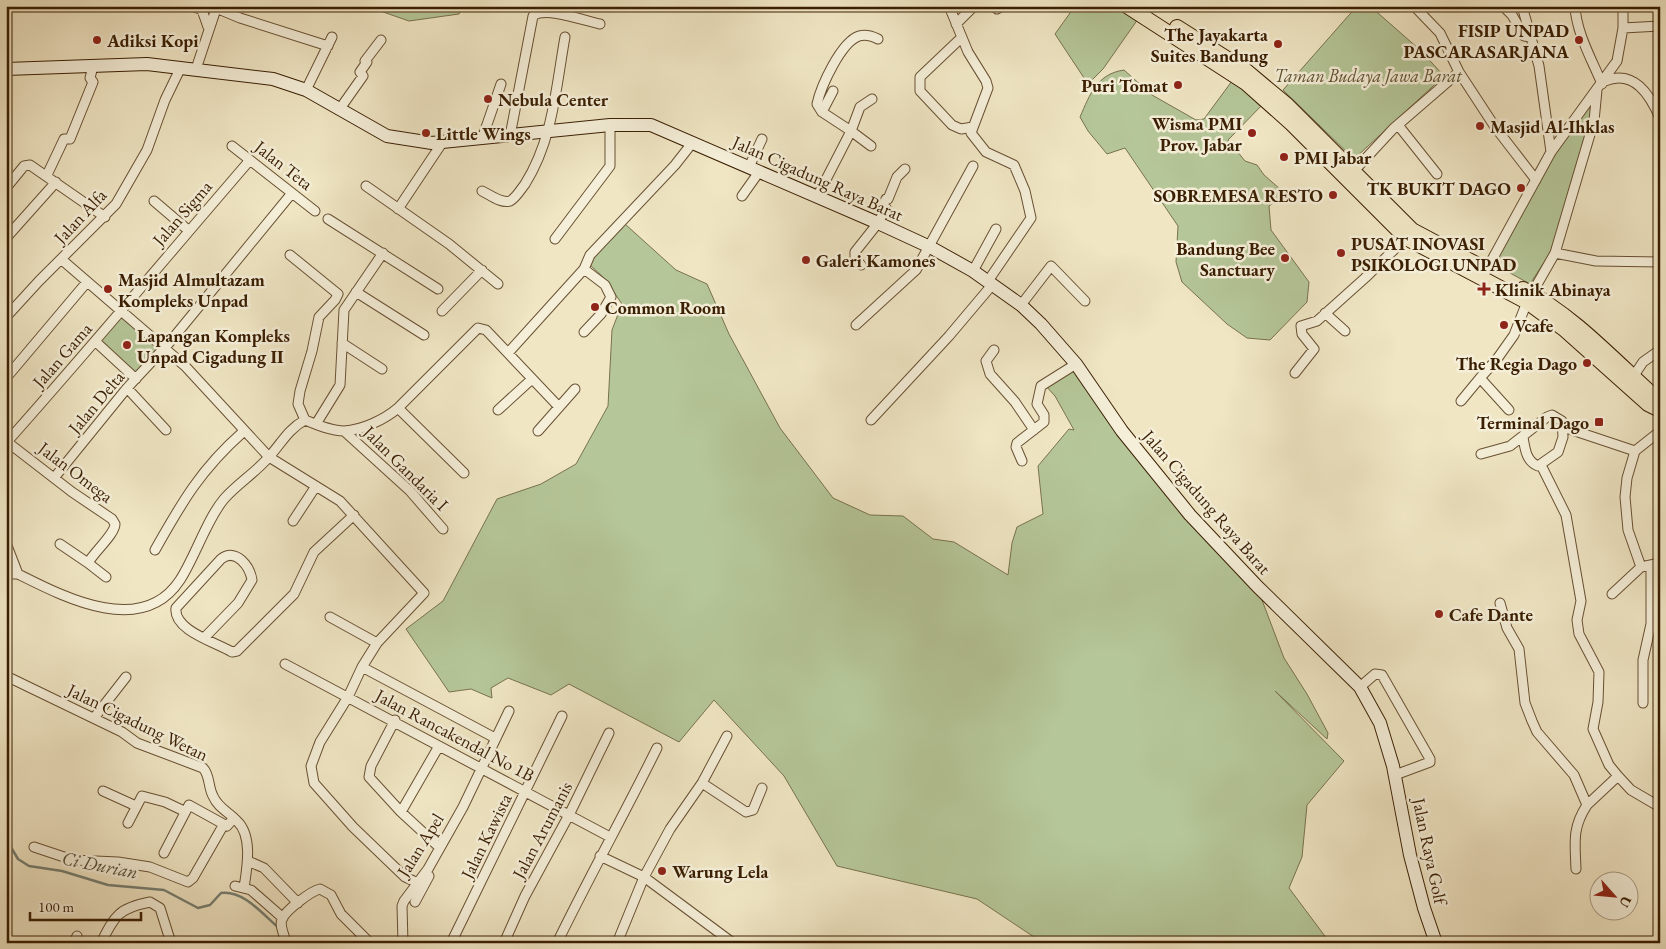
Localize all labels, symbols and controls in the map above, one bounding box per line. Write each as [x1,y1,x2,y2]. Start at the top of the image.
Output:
place label: FISIP UNPAD PASCARASARJANA [1404,19,1570,63]
place label: The Jayakarta Suites Bandung [1151,23,1269,67]
place label: Adiksi Kopi [106,29,199,52]
marker: Adiksi Kopi [91,34,103,46]
marker: FISIP UNPAD PASCARASARJANA [1573,34,1585,46]
marker: The Jayakarta Suites Bandung [1272,38,1284,50]
park label: Taman Budaya Jawa Barat [1274,64,1462,88]
place label: Puri Tomat [1081,74,1168,97]
marker: Puri Tomat [1172,79,1184,91]
place label: Nebula Center [498,88,609,111]
marker: Nebula Center [482,93,494,105]
place label: Wisma PMI Prov. Jabar [1152,112,1243,156]
place label: Masjid Al-Ihklas [1490,115,1615,138]
marker: Masjid Al-Ihklas [1474,120,1486,132]
place label: Little Wings [436,122,531,145]
marker: Little Wings [420,127,432,139]
marker: Wisma PMI Prov. Jabar [1246,127,1258,139]
street label: Jalan Cigadung Raya Barat [727,129,907,226]
street label: Jalan Teta [249,134,318,195]
place label: PMI Jabar [1294,146,1372,169]
marker: PMI Jabar [1278,151,1290,163]
street label: Jalan Sigma [146,175,217,252]
place label: TK BUKIT DAGO [1367,177,1511,200]
marker: TK BUKIT DAGO [1515,182,1527,194]
street label: Jalan Alfa [47,183,112,250]
place label: SOBREMESA RESTO [1153,184,1323,207]
marker: SOBREMESA RESTO [1327,189,1339,201]
place label: PUSAT INOVASI PSIKOLOGI UNPAD [1351,232,1516,276]
place label: Bandung Bee Sanctuary [1176,237,1275,281]
marker: PUSAT INOVASI PSIKOLOGI UNPAD [1335,247,1347,259]
place label: Galeri Kamones [816,249,936,272]
marker: Bandung Bee Sanctuary [1279,252,1291,264]
marker: Galeri Kamones [800,254,812,266]
place label: Masjid Almultazam Kompleks Unpad [118,268,265,312]
place label: Klinik Abinaya [1495,278,1611,301]
marker: Klinik Abinaya [1477,282,1491,296]
marker: Masjid Almultazam Kompleks Unpad [102,283,114,295]
place label: Common Room [605,296,726,319]
marker: Common Room [589,301,601,313]
place label: Vcafe [1514,314,1554,337]
street label: Jalan Gama [26,317,97,394]
marker: Vcafe [1498,319,1510,331]
place label: Lapangan Kompleks Unpad Cigadung II [137,324,290,368]
marker: Lapangan Kompleks Unpad Cigadung II [121,339,133,351]
place label: The Regia Dago [1455,352,1577,375]
marker: The Regia Dago [1581,357,1593,369]
street label: Jalan Delta [62,365,130,440]
place label: Terminal Dago [1476,411,1589,434]
marker: Terminal Dago [1593,416,1605,428]
street label: Jalan Gandaria I [357,419,453,515]
street label: Jalan Cigadung Raya Barat [1136,423,1276,579]
street label: Jalan Omega [32,435,119,508]
place label: Cafe Dante [1449,603,1534,626]
marker: Cafe Dante [1433,608,1445,620]
street label: Jalan Cigadung Wetan [62,677,213,766]
street label: Jalan Rancakendal No 1B [370,682,538,787]
street label: Jalan Arumanis [506,777,577,884]
street label: Jalan Kawista [455,789,517,884]
street label: Jalan Raya Golf [1407,794,1453,908]
street label: Jalan Apel [390,809,449,883]
water label: Ci Durian [60,845,140,885]
place label: Warung Lela [672,860,769,883]
marker: Warung Lela [656,865,668,877]
north arrow [1588,872,1638,922]
scale bar [30,889,141,921]
text: U [1615,893,1636,911]
text: 100 m [38,897,75,916]

